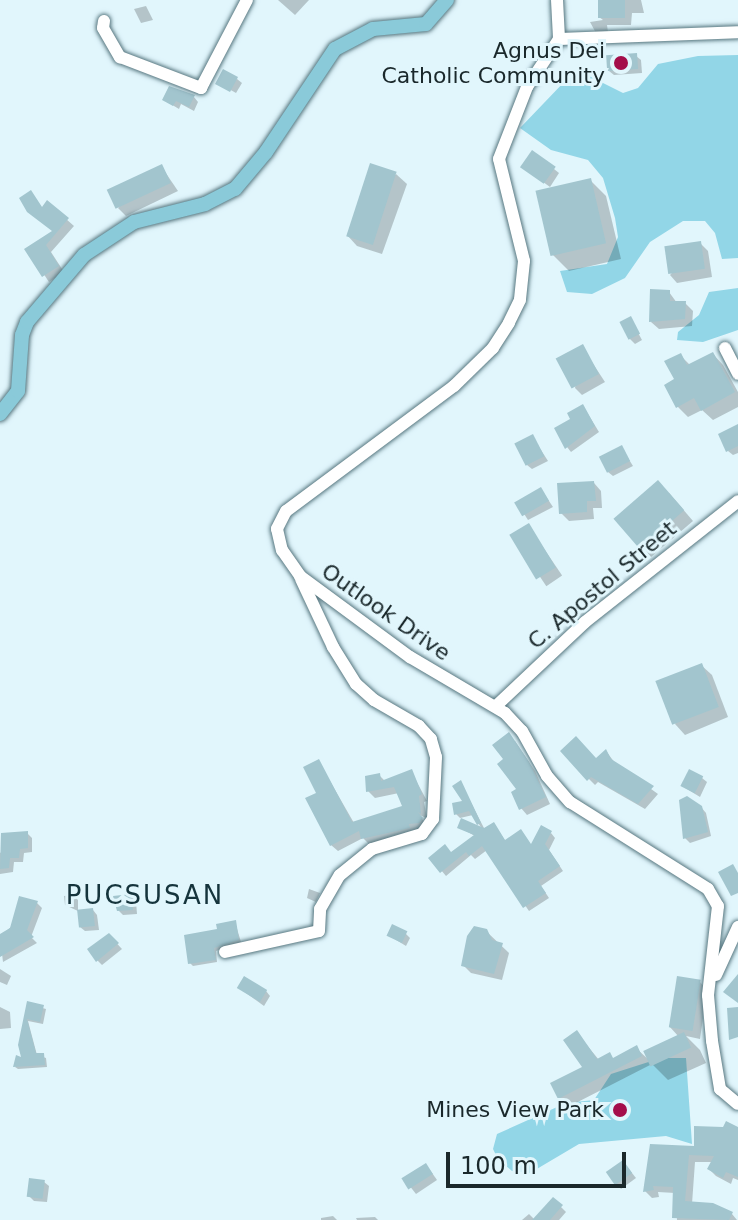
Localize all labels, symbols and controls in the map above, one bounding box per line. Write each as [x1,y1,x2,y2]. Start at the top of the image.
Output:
place label: Agnus Dei Catholic Community [381,37,605,88]
marker: Agnus Dei Catholic Community [612,54,630,72]
street label: C. Apostol Street [523,515,681,655]
street label: Outlook Drive [316,558,456,666]
district label: PUCSUSAN [66,880,224,912]
place label: Mines View Park [426,1097,604,1123]
marker: Mines View Park [611,1101,629,1119]
scale bar [450,1136,630,1186]
text: 100 m [460,1152,537,1180]

